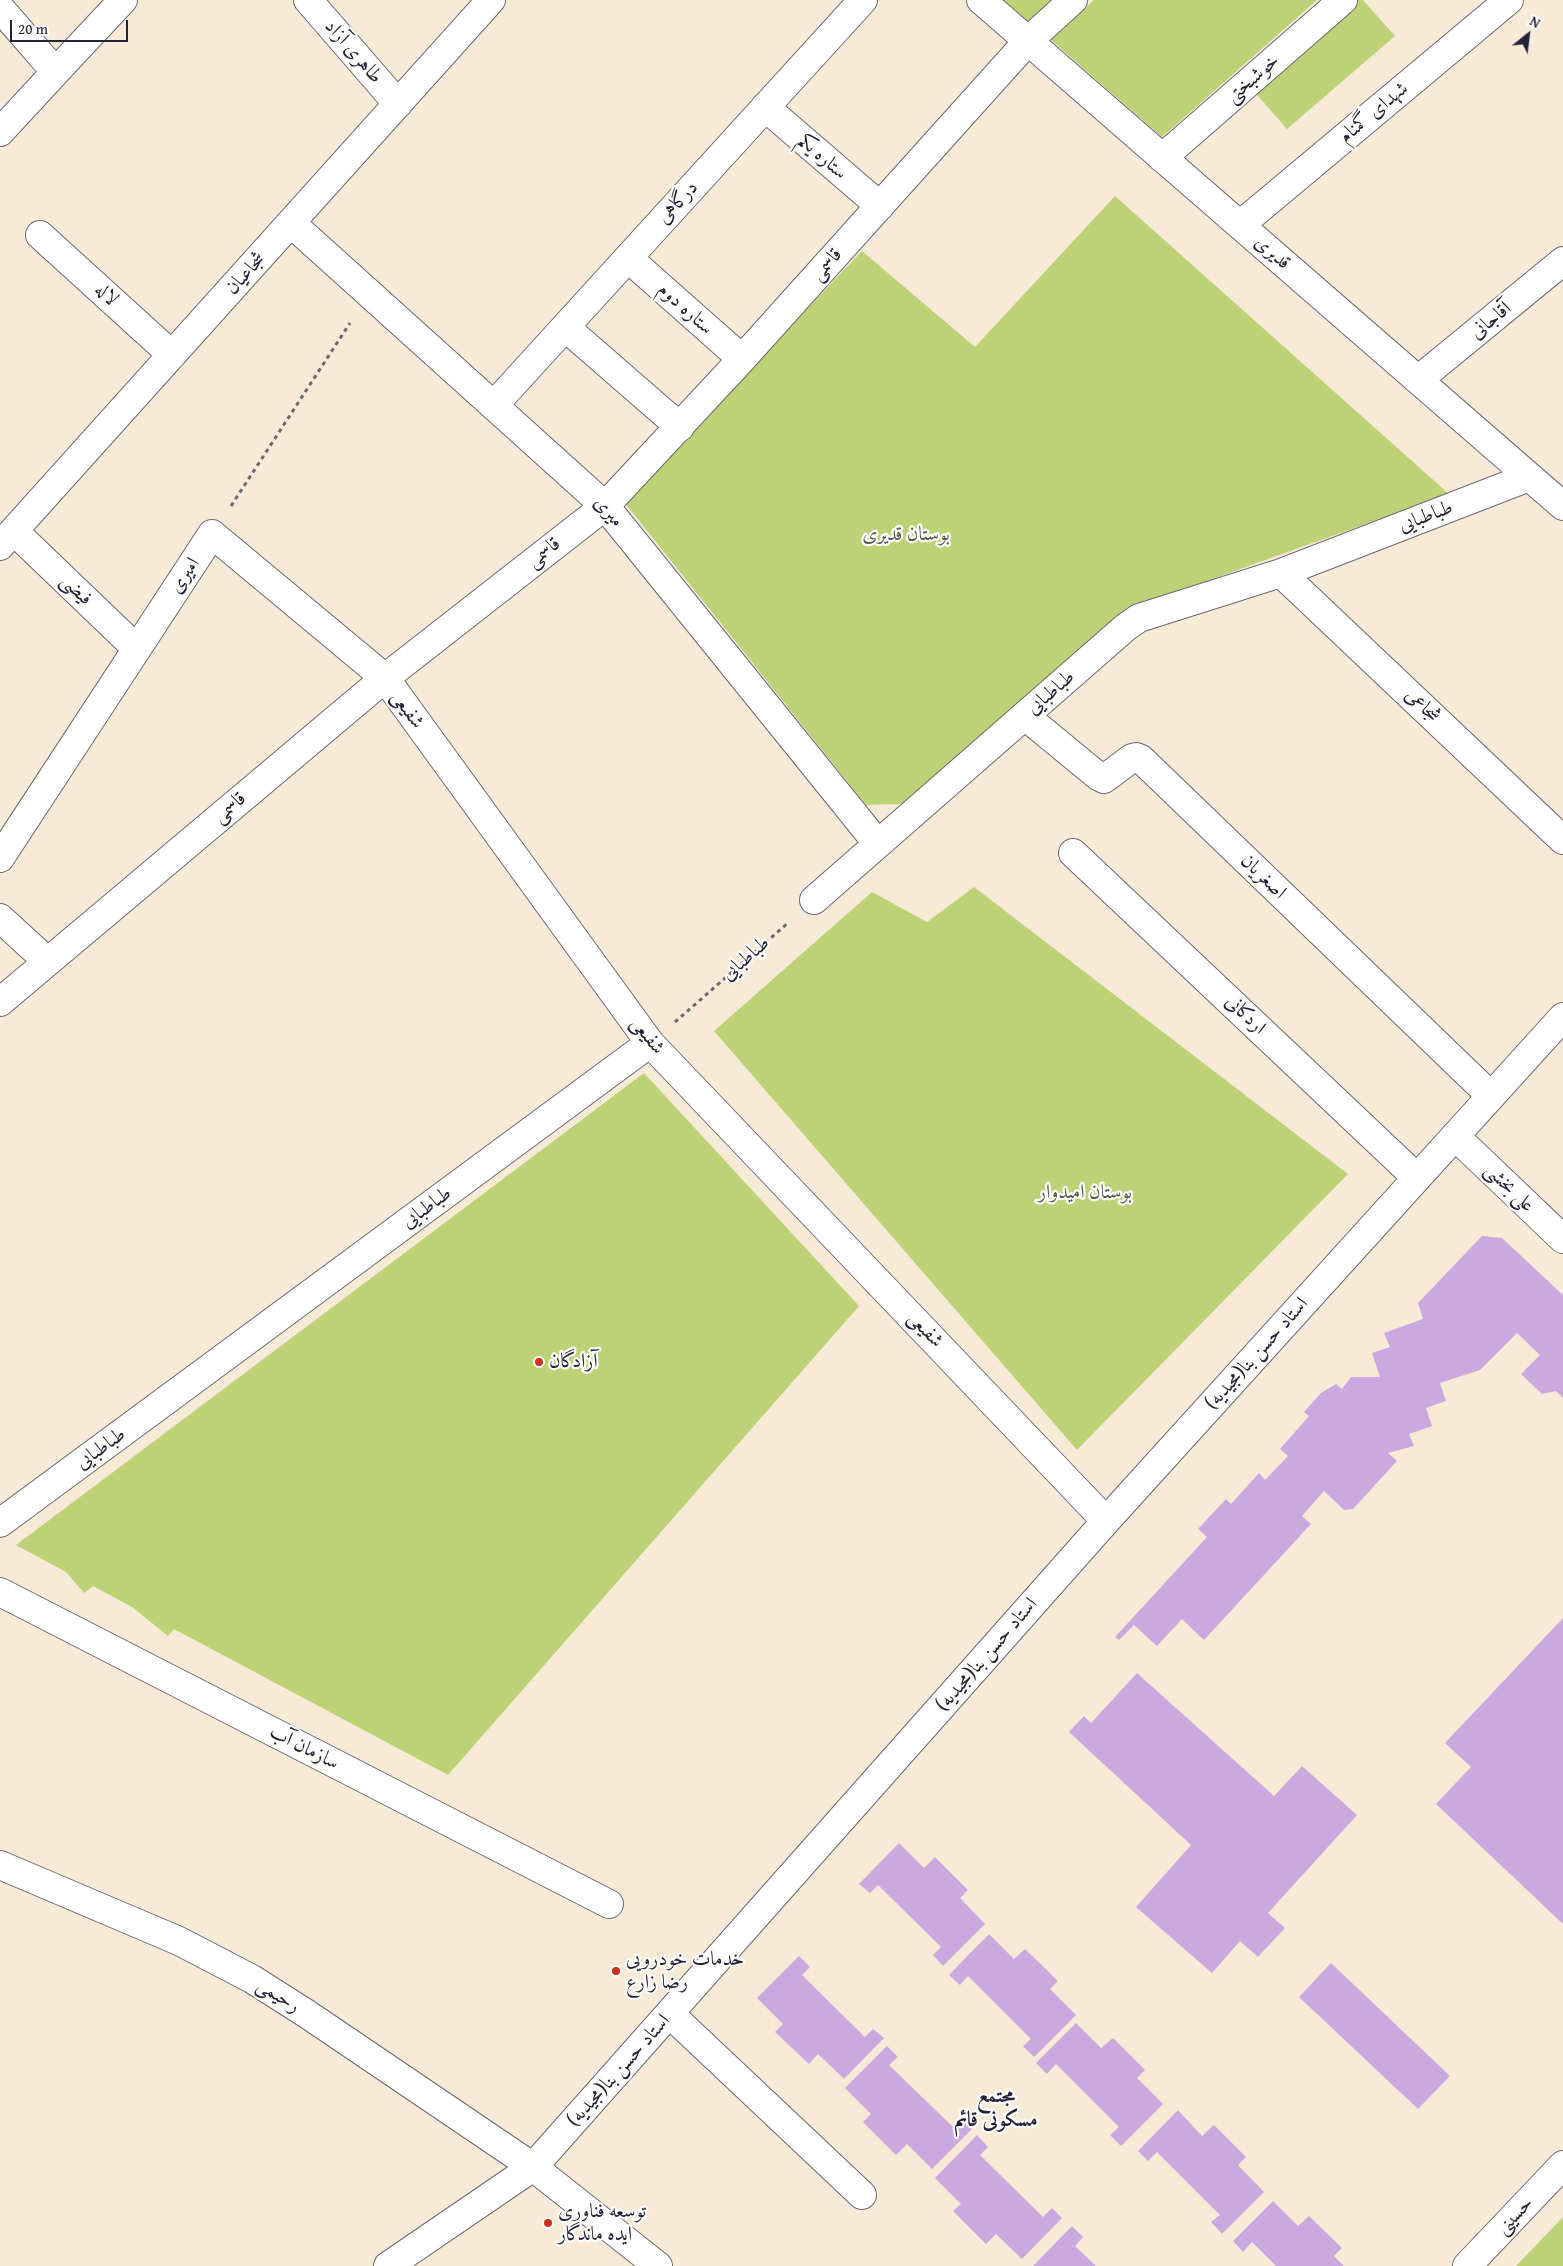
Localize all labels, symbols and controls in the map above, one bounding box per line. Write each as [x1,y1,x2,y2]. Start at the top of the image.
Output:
scale bar [12,10,130,42]
north arrow [1503,10,1553,60]
text: N [1526,11,1544,33]
street label: طاهری آزاد [319,15,387,89]
text: 20 m [18,18,48,39]
street label: خوشبختی [1221,49,1285,109]
street label: شهدای گمنام [1334,77,1414,149]
street label: ستاره یکم [792,129,852,185]
street label: درگاهی [652,176,704,230]
street label: قدیری [1249,231,1295,275]
street label: قاسمی [806,244,848,286]
street label: شجاعیان [221,248,271,300]
street label: لاله [89,278,123,312]
street label: ستاره دوم [652,278,718,340]
street label: آقاجانی [1465,297,1517,345]
street label: میری [588,491,628,533]
street label: طباطبایی [1395,496,1457,538]
park label: بوستان قدیری [862,523,950,547]
street label: قاسمی [522,532,566,574]
street label: امیری [164,553,206,599]
street label: فیضی [55,569,97,611]
street label: طباطبایی [1022,665,1080,721]
street label: شجاعی [1399,684,1445,728]
street label: شفیعی [385,686,429,734]
street label: قاسمی [208,787,252,829]
street label: اصغریان [1235,849,1291,905]
street label: طباطبایی [717,931,775,987]
street label: اردکانی [1219,990,1271,1040]
street label: شفیعی [625,1012,669,1060]
street label: علی بخشی [1479,1158,1539,1218]
park label: بوستان امیدوار [1038,1181,1132,1205]
street label: طباطبایی [397,1182,457,1234]
street label: استاد حسن بنا(مجیدیه) [1200,1293,1314,1415]
street label: شفیعی [902,1307,948,1353]
place label: آزادگان [549,1350,598,1374]
marker: آزادگان [533,1356,545,1368]
street label: طباطبایی [71,1423,131,1475]
street label: استاد حسن بنا(مجیدیه) [931,1593,1043,1717]
street label: سازمان آب [265,1720,343,1776]
place label: خدمات خودرویی رضا زارع [626,1948,744,1995]
marker: خدمات خودرویی رضا زارع [610,1965,622,1977]
street label: رحیمی [252,1973,304,2019]
street label: استاد حسن بنا(مجیدیه) [562,2010,676,2132]
district label: مجتمع مسکونی قائم [954,2084,1038,2134]
street label: حسینی [1491,2192,1539,2240]
place label: توسعه فناوری ایده ماندگار [558,2200,646,2247]
marker: توسعه فناوری ایده ماندگار [542,2217,554,2229]

